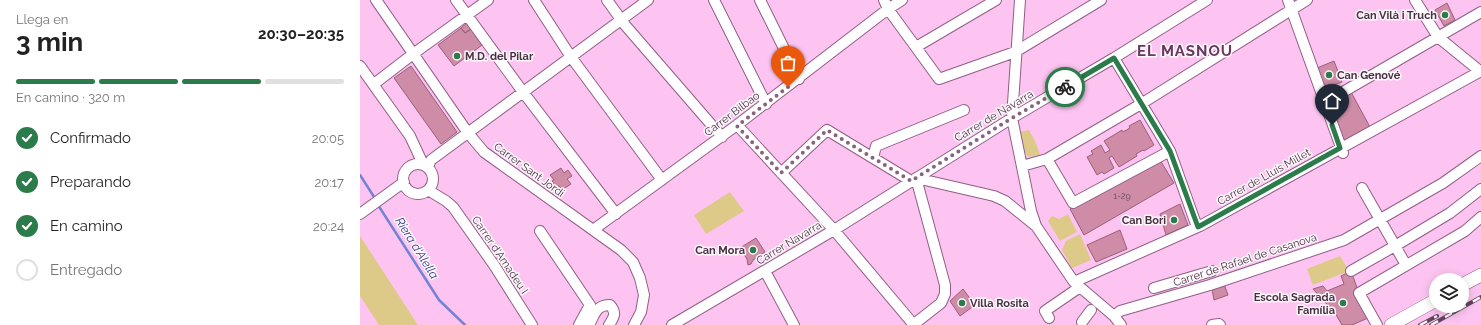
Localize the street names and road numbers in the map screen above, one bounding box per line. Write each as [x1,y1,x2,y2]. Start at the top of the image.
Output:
street label: Carrer de Navarra [952,87,1036,145]
street label: Carrer Bilbao [702,89,763,139]
street label: Carrer Sant Jordi [491,140,567,200]
street label: Carrer de Lluís Millet [1215,146,1313,208]
street label: Carrer d'Amadeu I [469,214,531,296]
street label: Carrer Navarra [754,218,824,268]
street label: Carrer de Rafael de Casanova [1172,231,1318,289]

